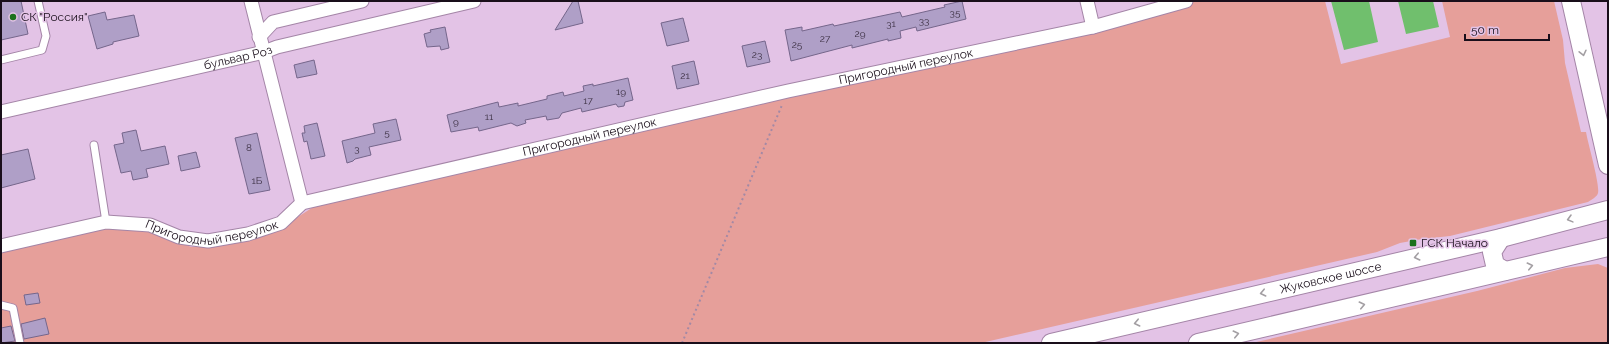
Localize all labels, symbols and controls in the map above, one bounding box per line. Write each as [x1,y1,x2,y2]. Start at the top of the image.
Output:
house number: 35 [950,7,961,18]
place label: СК "Россия" [21,10,88,24]
marker: СК "Россия" [8,12,18,22]
house number: 33 [919,15,929,26]
scale bar [1465,16,1549,42]
house number: 31 [886,18,897,29]
text: 50 m [1471,23,1499,37]
house number: 29 [854,28,866,39]
house number: 27 [820,33,831,44]
house number: 25 [792,39,803,50]
street label: бульвар Роз [202,42,275,73]
street label: Пригородный переулок [837,45,974,87]
house number: 23 [752,49,762,60]
one-way arrow [1578,50,1586,56]
house number: 21 [680,70,690,81]
house number: 19 [616,86,626,97]
house number: 17 [583,95,593,106]
house number: 11 [485,111,494,122]
street label: Пригородный переулок [521,115,658,159]
house number: 9 [453,116,459,127]
house number: 5 [384,127,390,138]
house number: 8 [246,142,252,153]
house number: 3 [354,143,360,154]
house number: 1Б [252,175,263,186]
one-way arrow [1567,215,1574,223]
street label: Пригородный переулок [143,217,280,248]
place label: ГСК Начало [1421,236,1488,250]
marker: ГСК Начало [1408,238,1418,248]
one-way arrow [1414,253,1420,261]
street label: Жуковское шоссе [1278,259,1383,296]
one-way arrow [1527,262,1533,270]
one-way arrow [1260,289,1266,297]
one-way arrow [1359,301,1366,309]
one-way arrow [1133,318,1140,327]
one-way arrow [1233,331,1239,339]

